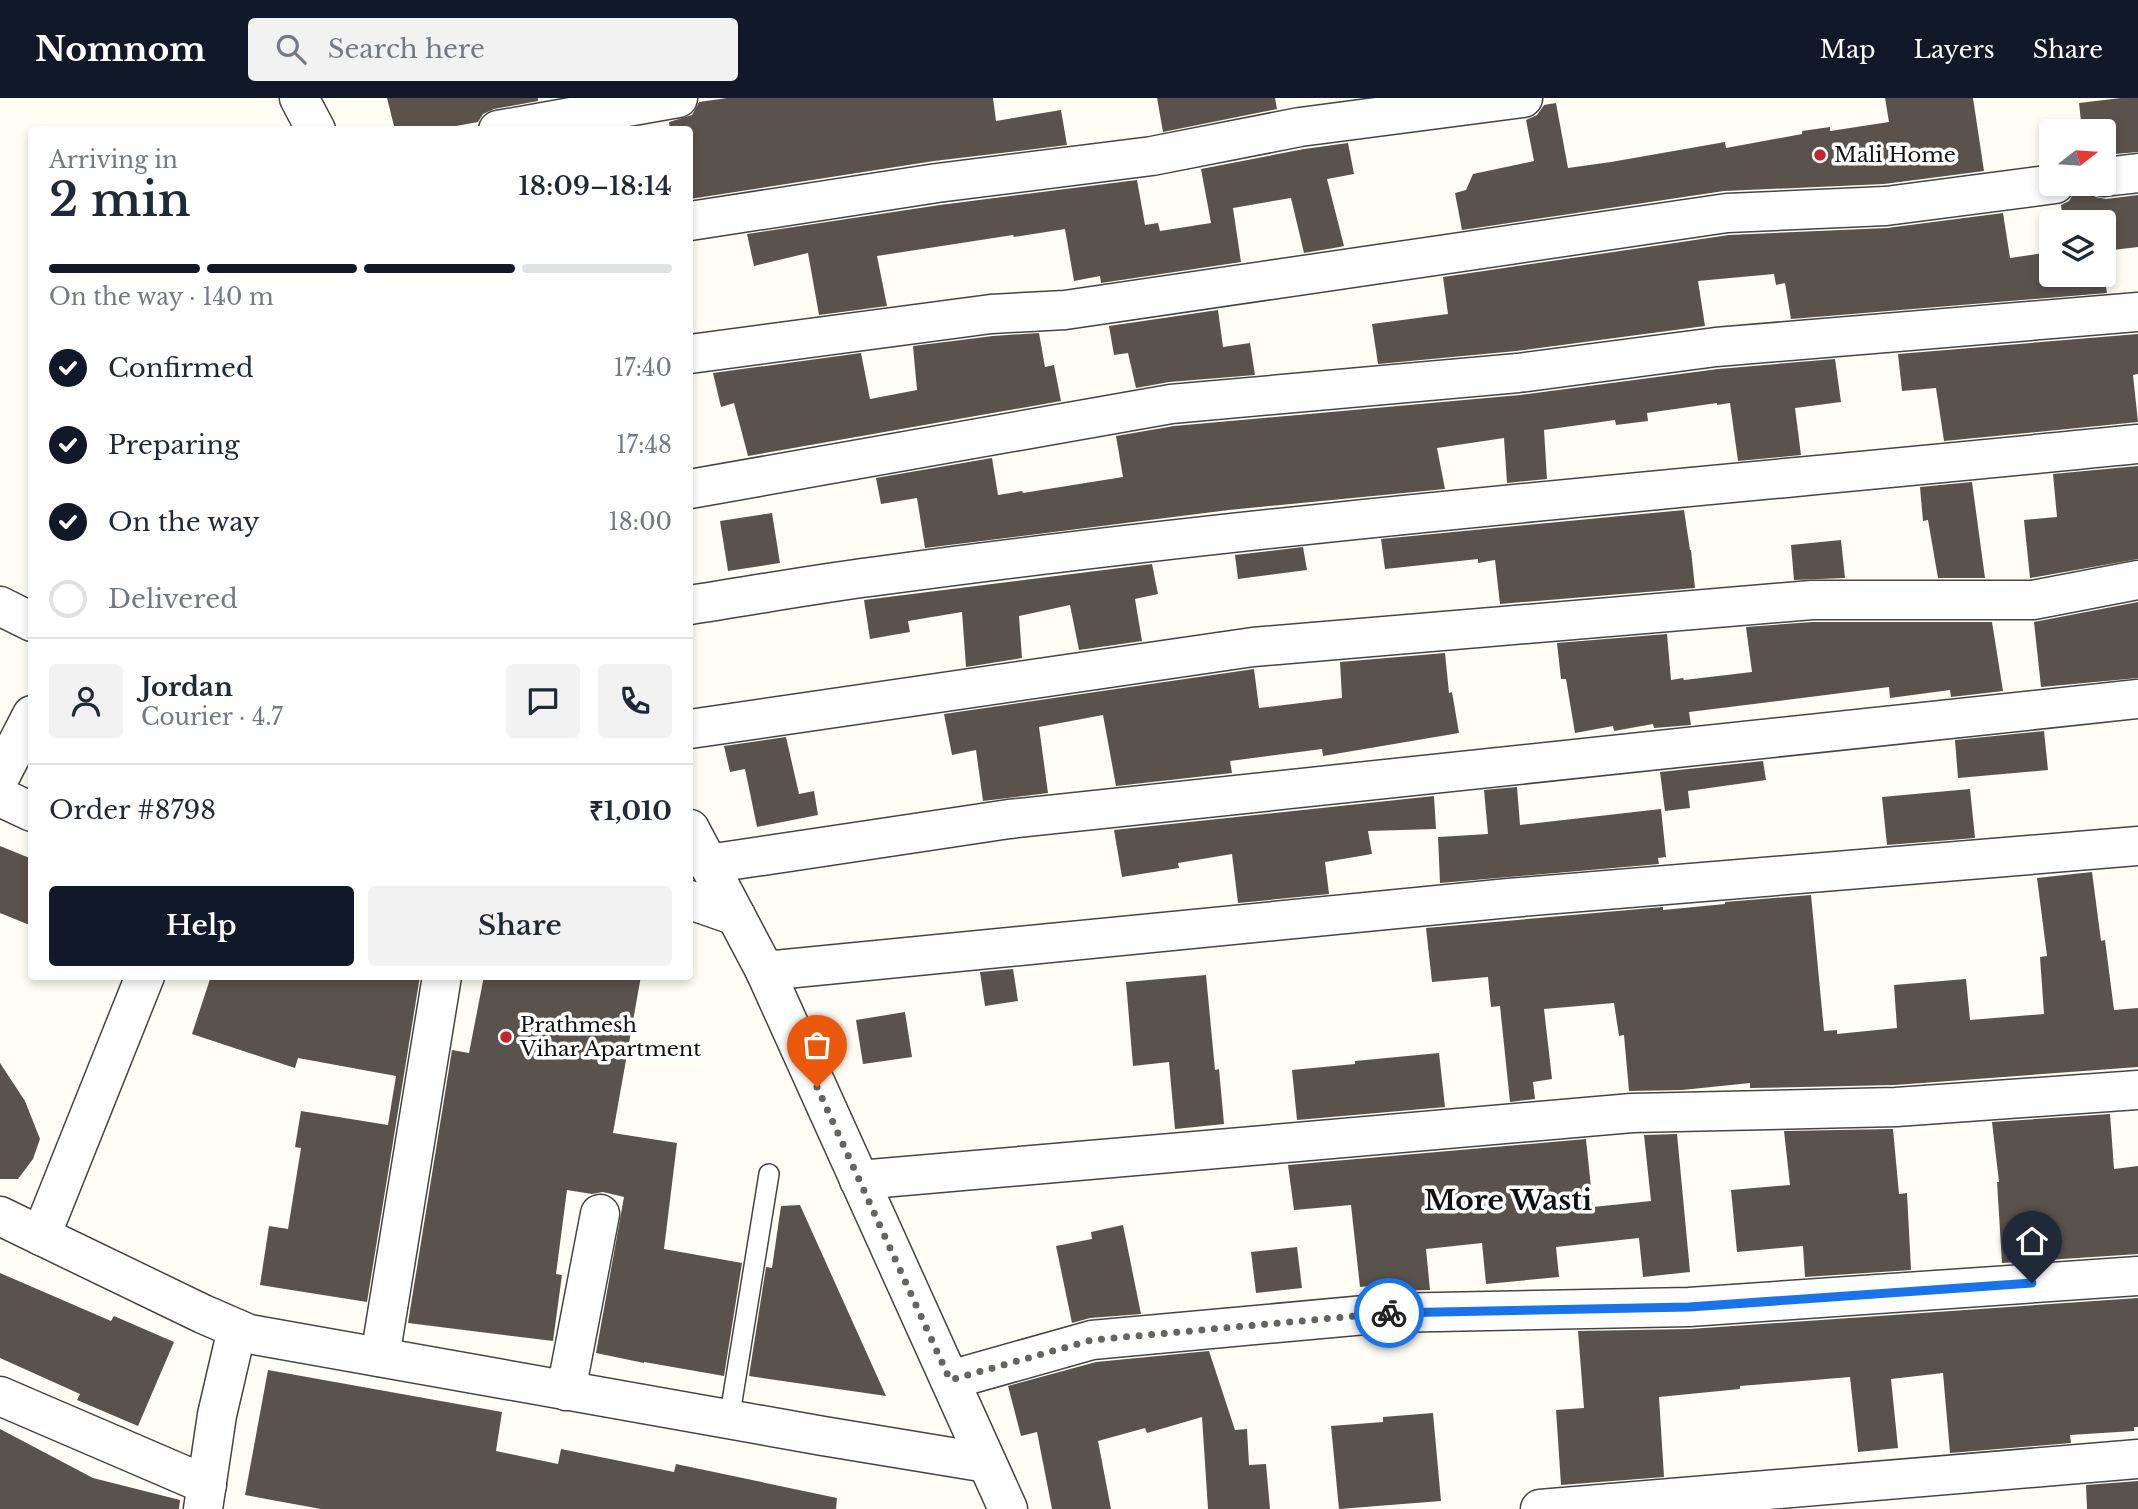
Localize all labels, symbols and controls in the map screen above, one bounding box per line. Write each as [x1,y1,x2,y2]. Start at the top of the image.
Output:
search box [248,18,738,81]
text: Nomnom [35,29,206,70]
icon: search [272,30,310,68]
text: Search here [328,33,485,65]
text: Map [1820,35,1876,64]
text: Layers [1914,35,1995,64]
text: Share [2033,35,2103,64]
north arrow [2039,119,2116,196]
map controls [2039,119,2116,287]
place label: Mali Home [1834,142,1956,168]
text: Arriving in [49,146,178,174]
marker: Mali Home [1812,147,1828,163]
text: 18:09–18:14 [518,170,672,202]
text: 2 min [49,171,191,228]
button: layers [2039,210,2116,287]
text: On the way · 140 m [49,283,274,311]
icon: check [49,349,87,387]
text: Confirmed [108,352,253,384]
text: 17:40 [614,354,672,382]
icon: check [49,426,87,464]
text: Preparing [108,429,240,461]
text: 17:48 [616,431,672,459]
icon: check [49,503,87,541]
text: On the way [108,506,260,538]
text: 18:00 [608,508,672,536]
text: Delivered [108,583,238,615]
button: person [49,664,123,738]
button: chat [506,664,580,738]
button: phone [598,664,672,738]
text: Jordan [141,671,233,703]
text: Courier · 4.7 [141,703,283,731]
text: Order #8798 [49,794,216,826]
text: ₹1,010 [589,795,672,827]
button: Help [49,886,354,966]
button: Share [368,886,672,966]
place label: Prathmesh Vihar Apartment [519,1012,701,1062]
pin [787,1015,847,1087]
icon: bag [798,1026,836,1064]
marker: Prathmesh Vihar Apartment [498,1029,514,1045]
district label: More Wasti [1424,1183,1592,1218]
pin [2002,1211,2062,1283]
icon: home [2013,1222,2051,1260]
courier [1354,1278,1424,1348]
icon: bike [1370,1294,1408,1332]

